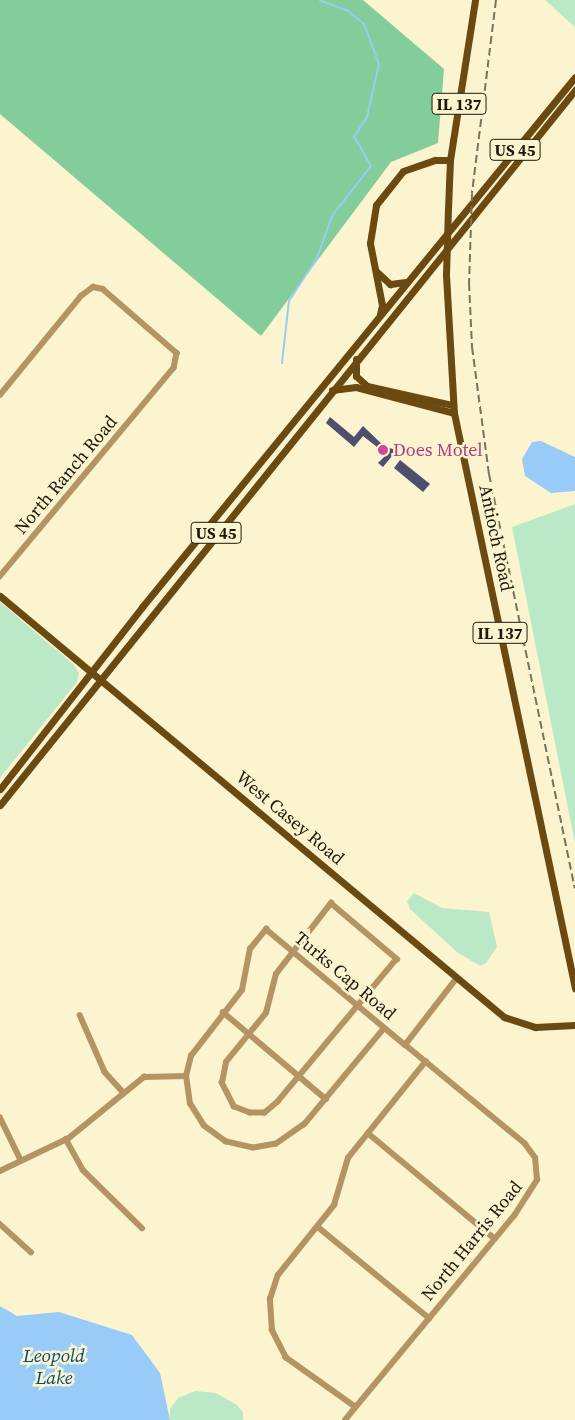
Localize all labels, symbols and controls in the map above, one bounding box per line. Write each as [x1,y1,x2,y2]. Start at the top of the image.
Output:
road number: IL 137 [432,90,486,118]
road number: US 45 [489,136,541,164]
street label: North Ranch Road [10,411,122,539]
place label: Does Motel [393,439,483,461]
marker: Does Motel [377,444,389,456]
street label: Antioch Road [474,483,518,593]
road number: US 45 [190,520,242,546]
road number: IL 137 [472,620,528,646]
street label: West Casey Road [232,766,348,870]
street label: Turks Cap Road [290,927,400,1025]
street label: North Harris Road [417,1177,527,1305]
water label: Leopold Lake [23,1345,85,1389]

